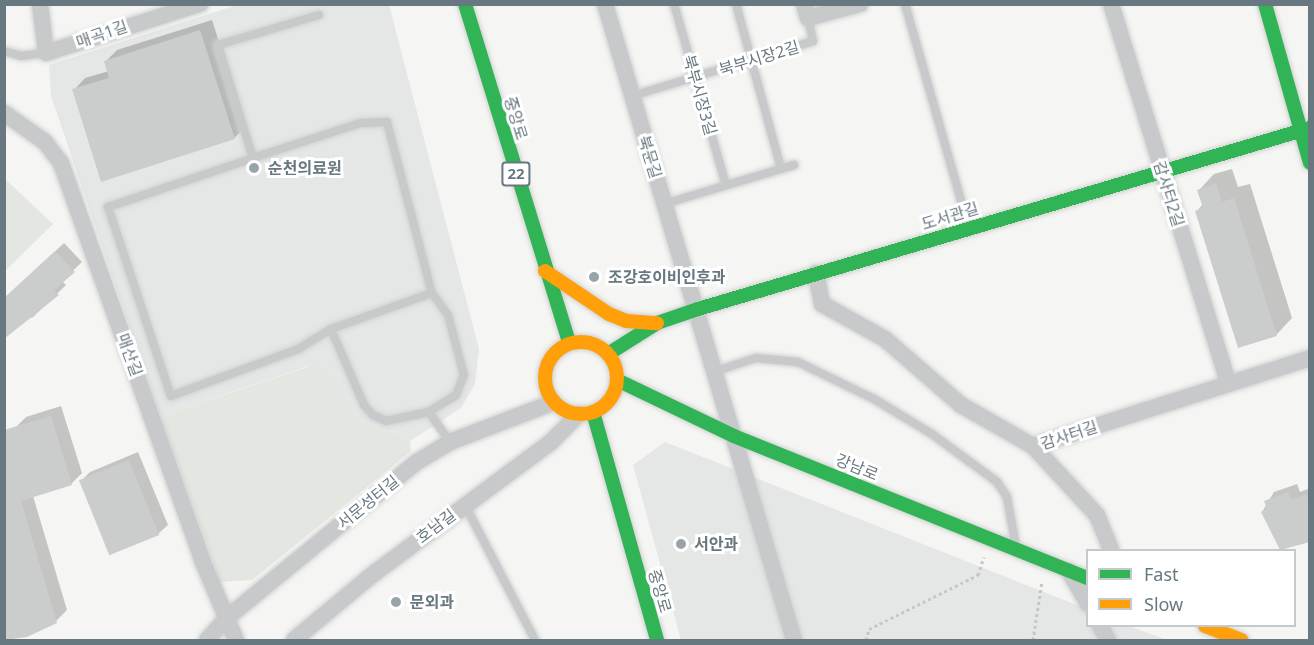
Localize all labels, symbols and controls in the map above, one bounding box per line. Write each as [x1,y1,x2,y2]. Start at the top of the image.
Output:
street label: 매곡1길 [74,16,130,52]
street label: 북부시장2길 [717,37,801,79]
street label: 북부시장3길 [679,53,721,137]
street label: 중앙로 [500,94,532,142]
street label: 북문길 [634,133,666,181]
place label: 순천의료원 [268,158,342,178]
marker: 순천의료원 [245,159,263,177]
street label: 감사터2길 [1150,159,1188,229]
road number: 22 [501,162,531,186]
street label: 도서관길 [919,198,981,234]
place label: 조강호이비인후과 [608,267,726,287]
marker: 조강호이비인후과 [585,268,603,286]
street label: 매산길 [113,331,147,379]
street label: 감사터길 [1038,417,1100,453]
street label: 강남로 [833,450,881,484]
street label: 서문성터길 [333,471,403,533]
street label: 호남길 [413,505,459,547]
place label: 서안과 [694,534,738,554]
marker: 서안과 [672,535,690,553]
legend [1086,549,1296,627]
text: Fast [1144,562,1179,586]
street label: 중앙로 [645,567,675,615]
place label: 문외과 [410,592,454,612]
text: Slow [1144,592,1183,616]
marker: 문외과 [387,593,405,611]

